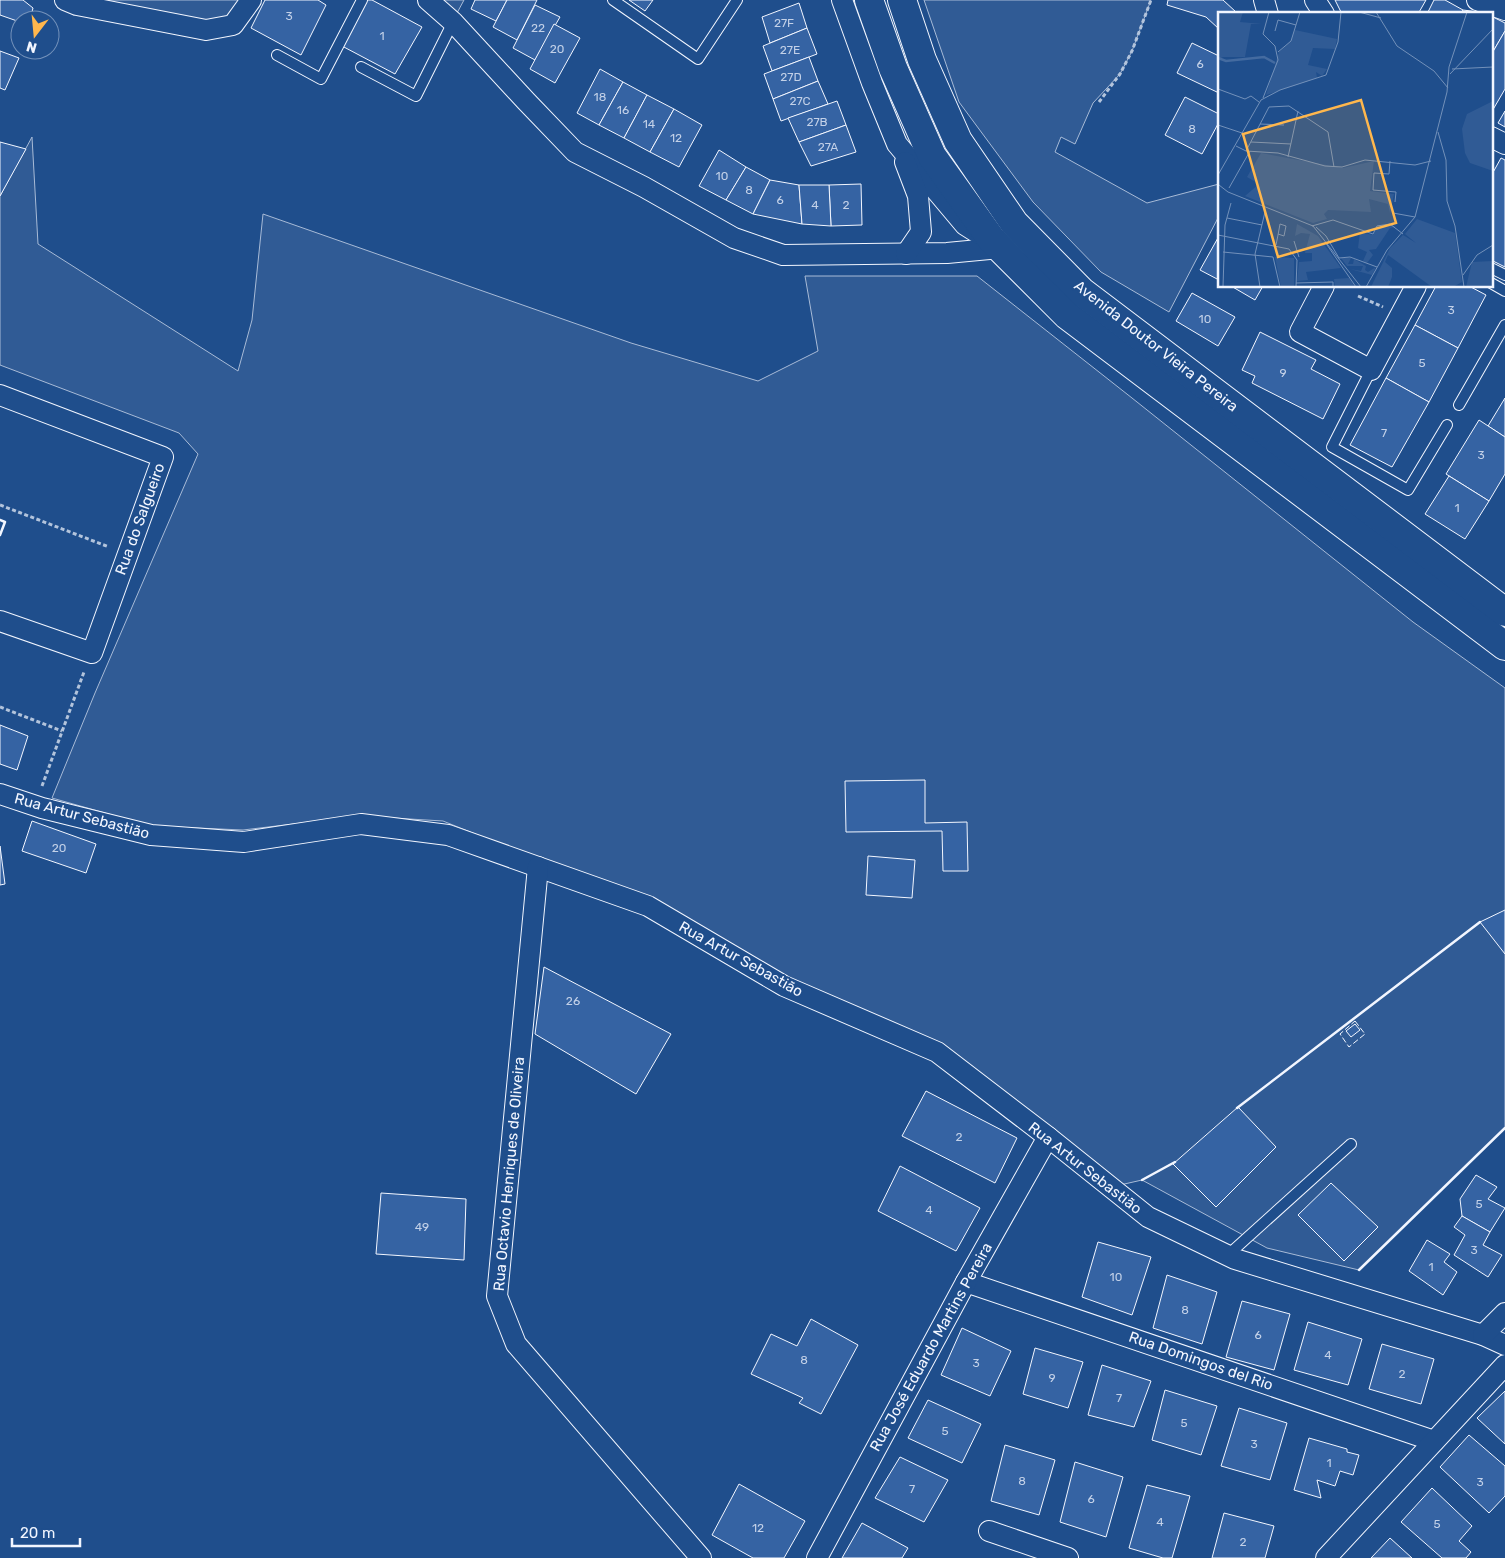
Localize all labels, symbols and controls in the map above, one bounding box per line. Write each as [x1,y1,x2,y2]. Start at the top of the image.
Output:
house number: 3 [285,9,293,23]
north arrow [10,10,60,60]
inset map [1218,12,1492,288]
house number: 27F [774,16,794,30]
house number: 22 [531,21,545,35]
house number: 1 [379,29,385,43]
text: N [24,37,39,57]
house number: 20 [550,42,564,56]
house number: 27E [780,43,800,57]
house number: 6 [1196,57,1204,71]
house number: 27D [780,70,802,84]
house number: 18 [594,90,606,104]
house number: 27C [789,94,811,108]
house number: 16 [617,103,629,117]
house number: 27B [806,115,828,129]
house number: 14 [643,117,656,131]
house number: 8 [1188,122,1196,136]
house number: 12 [670,131,682,145]
house number: 27A [818,140,838,154]
house number: 10 [716,169,728,183]
house number: 8 [745,183,753,197]
house number: 6 [776,193,784,207]
house number: 4 [811,198,819,212]
house number: 2 [842,198,850,212]
street label: Avenida Doutor Vieira Pereira [1070,276,1242,416]
house number: 3 [1447,303,1455,317]
house number: 10 [1199,312,1211,326]
house number: 5 [1418,356,1426,370]
house number: 9 [1279,366,1287,380]
house number: 7 [1381,426,1387,440]
house number: 3 [1477,448,1485,462]
street label: Rua do Salgueiro [111,461,169,577]
house number: 1 [1454,501,1460,515]
street label: Rua Artur Sebastião [13,789,151,843]
house number: 20 [52,841,66,855]
street label: Rua Artur Sebastião [676,917,806,1001]
house number: 26 [566,994,580,1008]
street label: Rua Octavio Henriques de Oliveira [490,1056,528,1292]
street label: Rua Artur Sebastião [1025,1118,1145,1218]
house number: 2 [955,1130,963,1144]
house number: 5 [1475,1197,1483,1211]
house number: 4 [925,1203,933,1217]
house number: 49 [415,1220,429,1234]
street label: Rua José Eduardo Martins Pereira [866,1240,996,1454]
house number: 3 [1470,1243,1478,1257]
house number: 1 [1428,1260,1434,1274]
house number: 10 [1110,1270,1122,1284]
house number: 8 [1181,1303,1189,1317]
street label: Rua Domingos del Rio [1126,1328,1276,1394]
house number: 6 [1254,1328,1262,1342]
house number: 4 [1324,1348,1332,1362]
house number: 8 [800,1353,808,1367]
house number: 3 [972,1356,980,1370]
house number: 2 [1398,1367,1406,1381]
house number: 9 [1048,1371,1056,1385]
house number: 7 [1116,1391,1122,1405]
house number: 5 [1180,1416,1188,1430]
house number: 5 [941,1424,949,1438]
house number: 3 [1250,1437,1258,1451]
house number: 1 [1326,1456,1332,1470]
house number: 8 [1018,1474,1026,1488]
house number: 3 [1476,1475,1484,1489]
house number: 7 [909,1482,915,1496]
house number: 6 [1087,1492,1095,1506]
house number: 4 [1156,1515,1164,1529]
scale bar [12,1516,80,1548]
house number: 5 [1433,1517,1441,1531]
house number: 12 [752,1521,764,1535]
text: 20 m [20,1524,55,1542]
house number: 2 [1239,1535,1247,1549]

